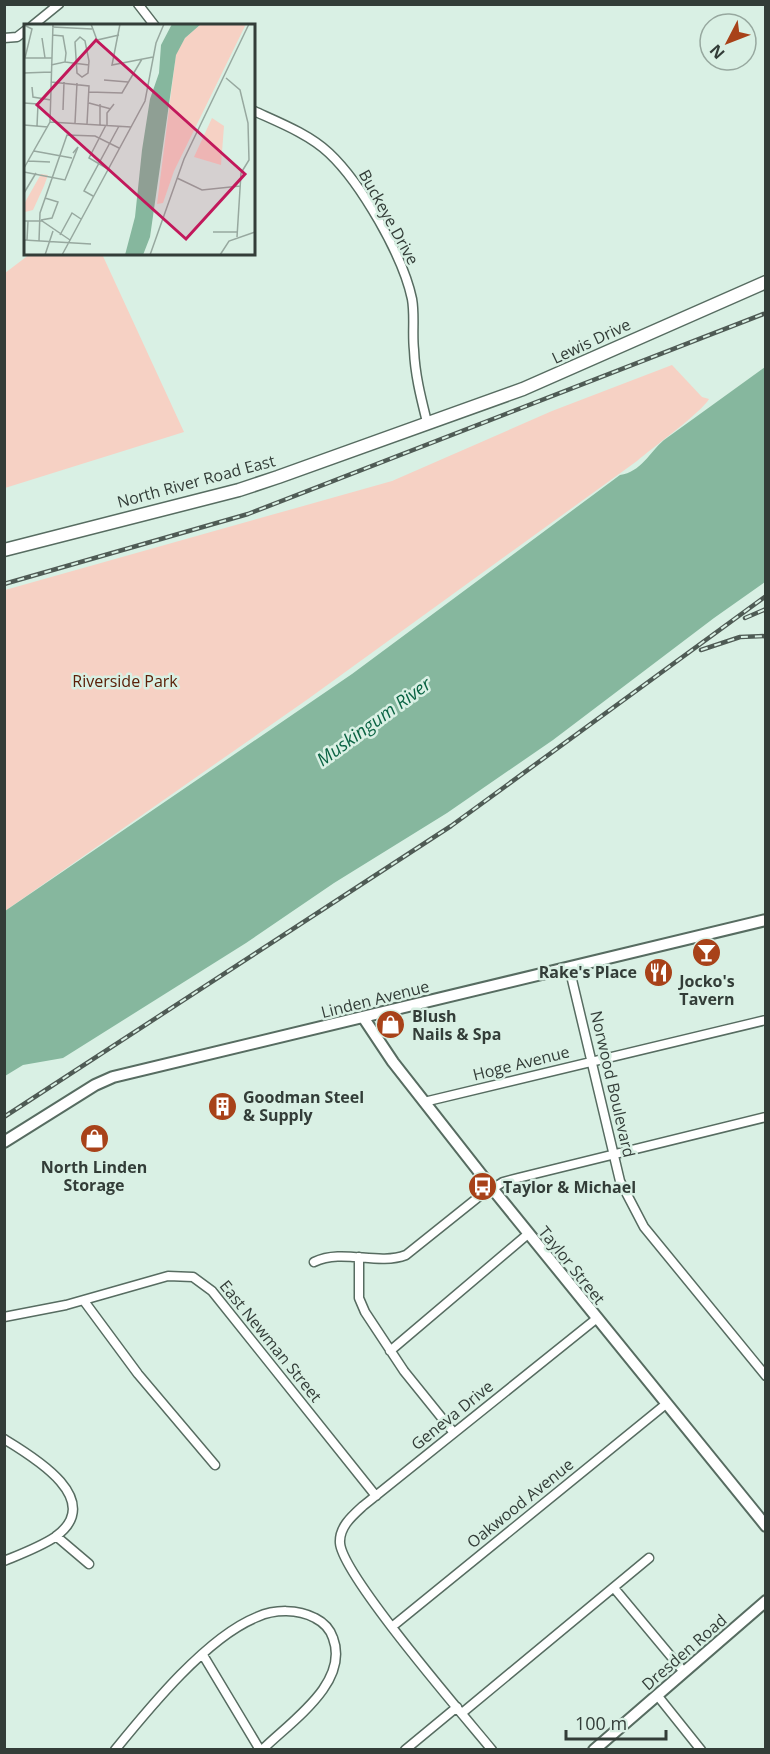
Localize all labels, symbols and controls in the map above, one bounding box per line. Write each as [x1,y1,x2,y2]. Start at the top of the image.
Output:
north arrow [698,12,758,72]
inset map [24,24,255,255]
text: N [704,40,729,64]
street label: Buckeye Drive [354,166,424,268]
street label: Lewis Drive [548,313,634,369]
street label: North River Road East [114,449,278,513]
park label: Riverside Park [72,670,178,692]
water label: Muskingum River [311,671,436,771]
bar icon: Jocko's Tavern [691,937,723,969]
restaurant icon: Rake's Place [642,956,674,988]
place label: Rake's Place [539,961,637,983]
place label: Jocko's Tavern [677,970,735,1010]
street label: Linden Avenue [319,975,431,1023]
place label: Blush Nails & Spa [412,1005,501,1045]
shop icon: Blush Nails & Spa [375,1009,407,1041]
street label: Norwood Boulevard [585,1009,641,1159]
street label: Hoge Avenue [470,1040,572,1086]
place label: Goodman Steel & Supply [243,1086,364,1126]
building icon: Goodman Steel & Supply [206,1090,238,1122]
shop icon: North Linden Storage [78,1123,110,1155]
place label: North Linden Storage [41,1156,147,1196]
bus stop icon: Taylor & Michael [466,1171,498,1203]
place label: Taylor & Michael [503,1176,636,1198]
street label: Taylor Street [534,1221,611,1309]
street label: East Newman Street [215,1275,327,1407]
street label: Geneva Drive [406,1375,498,1455]
street label: Oakwood Avenue [462,1453,578,1553]
street label: Dresden Road [637,1609,731,1695]
scale bar [566,1703,666,1741]
text: 100 m [575,1711,627,1735]

